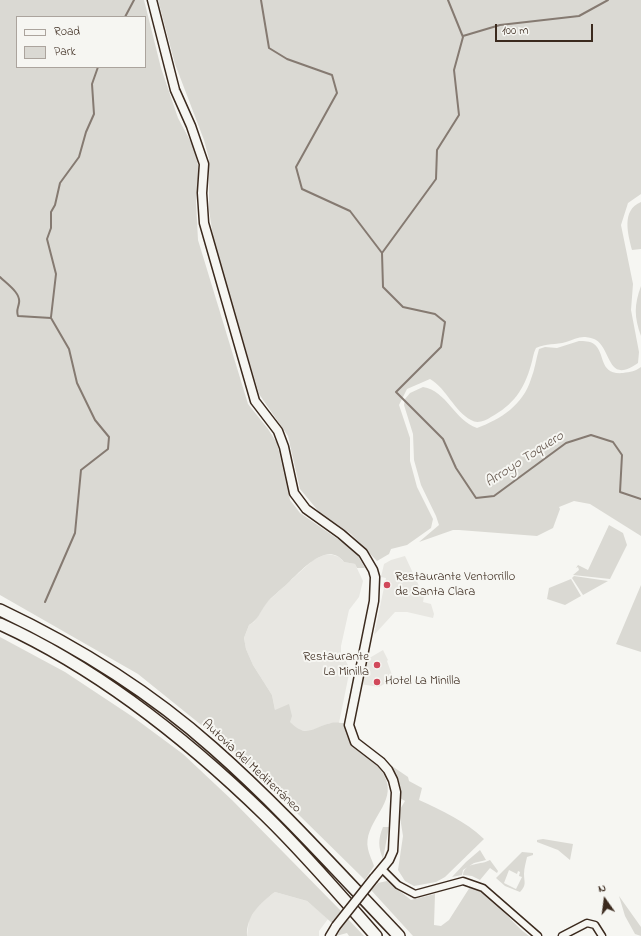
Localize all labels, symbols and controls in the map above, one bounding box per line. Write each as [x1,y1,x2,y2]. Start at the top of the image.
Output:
legend [16,16,146,68]
scale bar [497,16,595,42]
text: 100 m [502,22,529,40]
text: Road [54,23,80,41]
text: Park [54,43,76,61]
water label: Arroyo Toquero [483,428,567,492]
place label: Restaurante Ventorrillo de Santa Clara [395,570,515,601]
marker: Restaurante Ventorrillo de Santa Clara [382,580,392,590]
place label: Restaurante La Minilla [303,650,369,681]
marker: Restaurante La Minilla [372,660,382,670]
place label: Hotel La Minilla [385,674,460,690]
marker: Hotel La Minilla [372,677,382,687]
street label: Autovía del Mediterráneo [198,717,304,817]
north arrow [585,880,625,920]
text: N [597,880,608,897]

